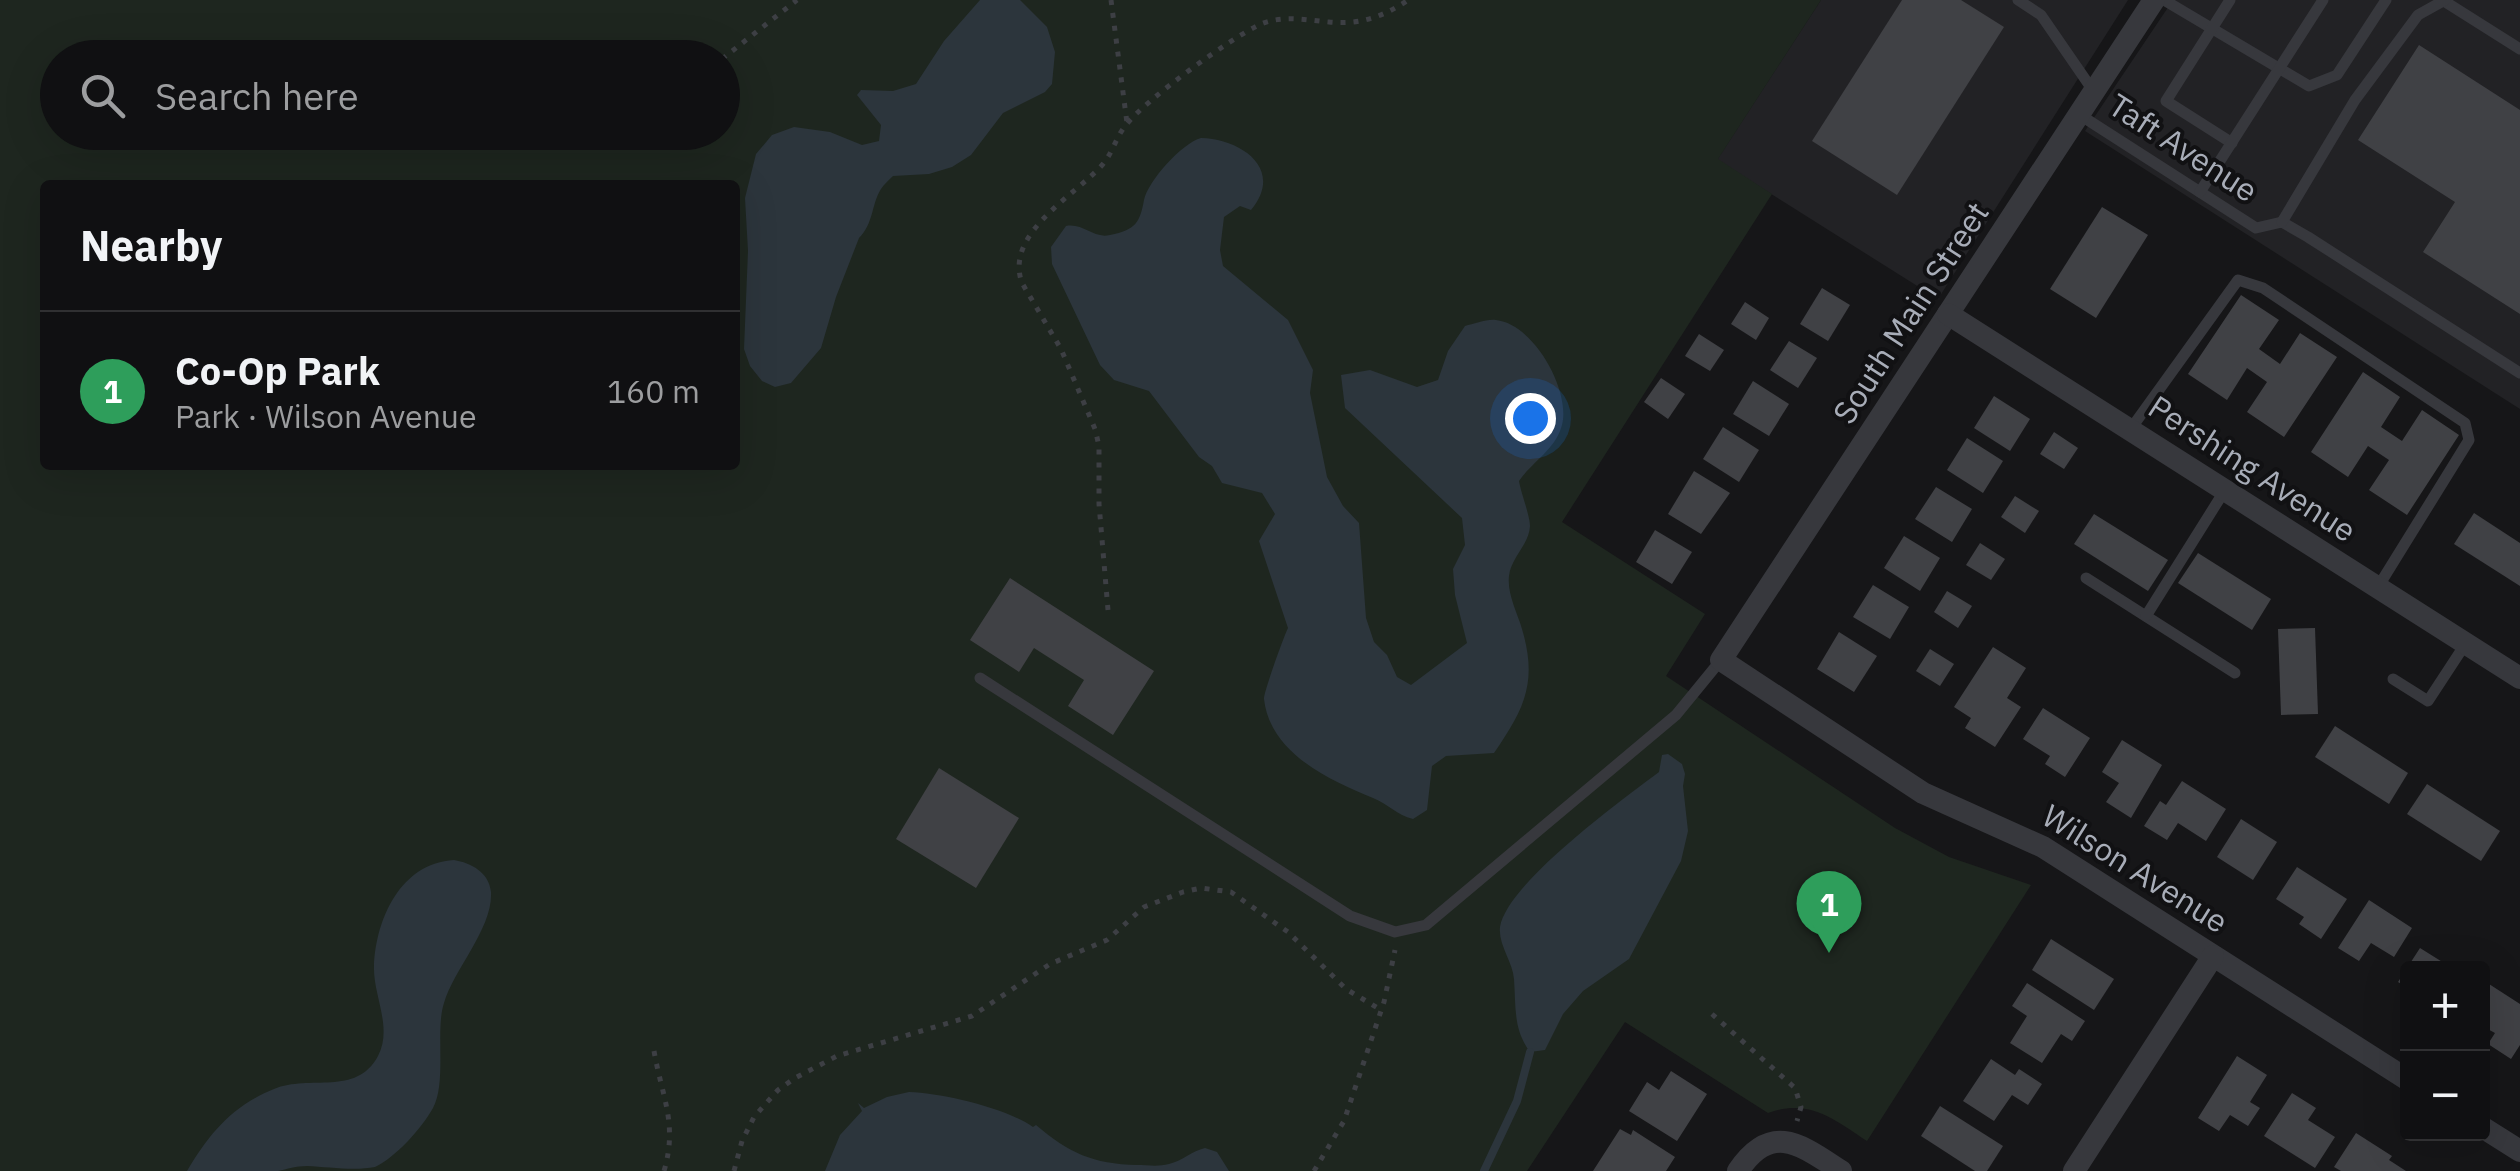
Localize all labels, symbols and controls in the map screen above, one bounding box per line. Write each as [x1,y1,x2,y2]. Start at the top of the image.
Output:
search box [40,40,740,150]
icon: search [75,68,130,123]
text: Search here [155,71,359,120]
street label: Taft Avenue [2101,83,2266,211]
street label: South Main Street [1823,194,1998,431]
text: Nearby [80,218,222,273]
text: Co-Op Park [175,346,380,395]
text: 1 [103,370,122,412]
text: 160 m [607,370,700,412]
street label: Pershing Avenue [2141,385,2364,551]
your location [1505,393,1556,444]
text: Park · Wilson Avenue [175,395,477,437]
street label: Wilson Avenue [2035,794,2236,942]
pin: 1 [1796,870,1862,953]
map controls [2400,961,2490,1141]
button: + [2400,961,2490,1051]
button: − [2400,1051,2490,1141]

